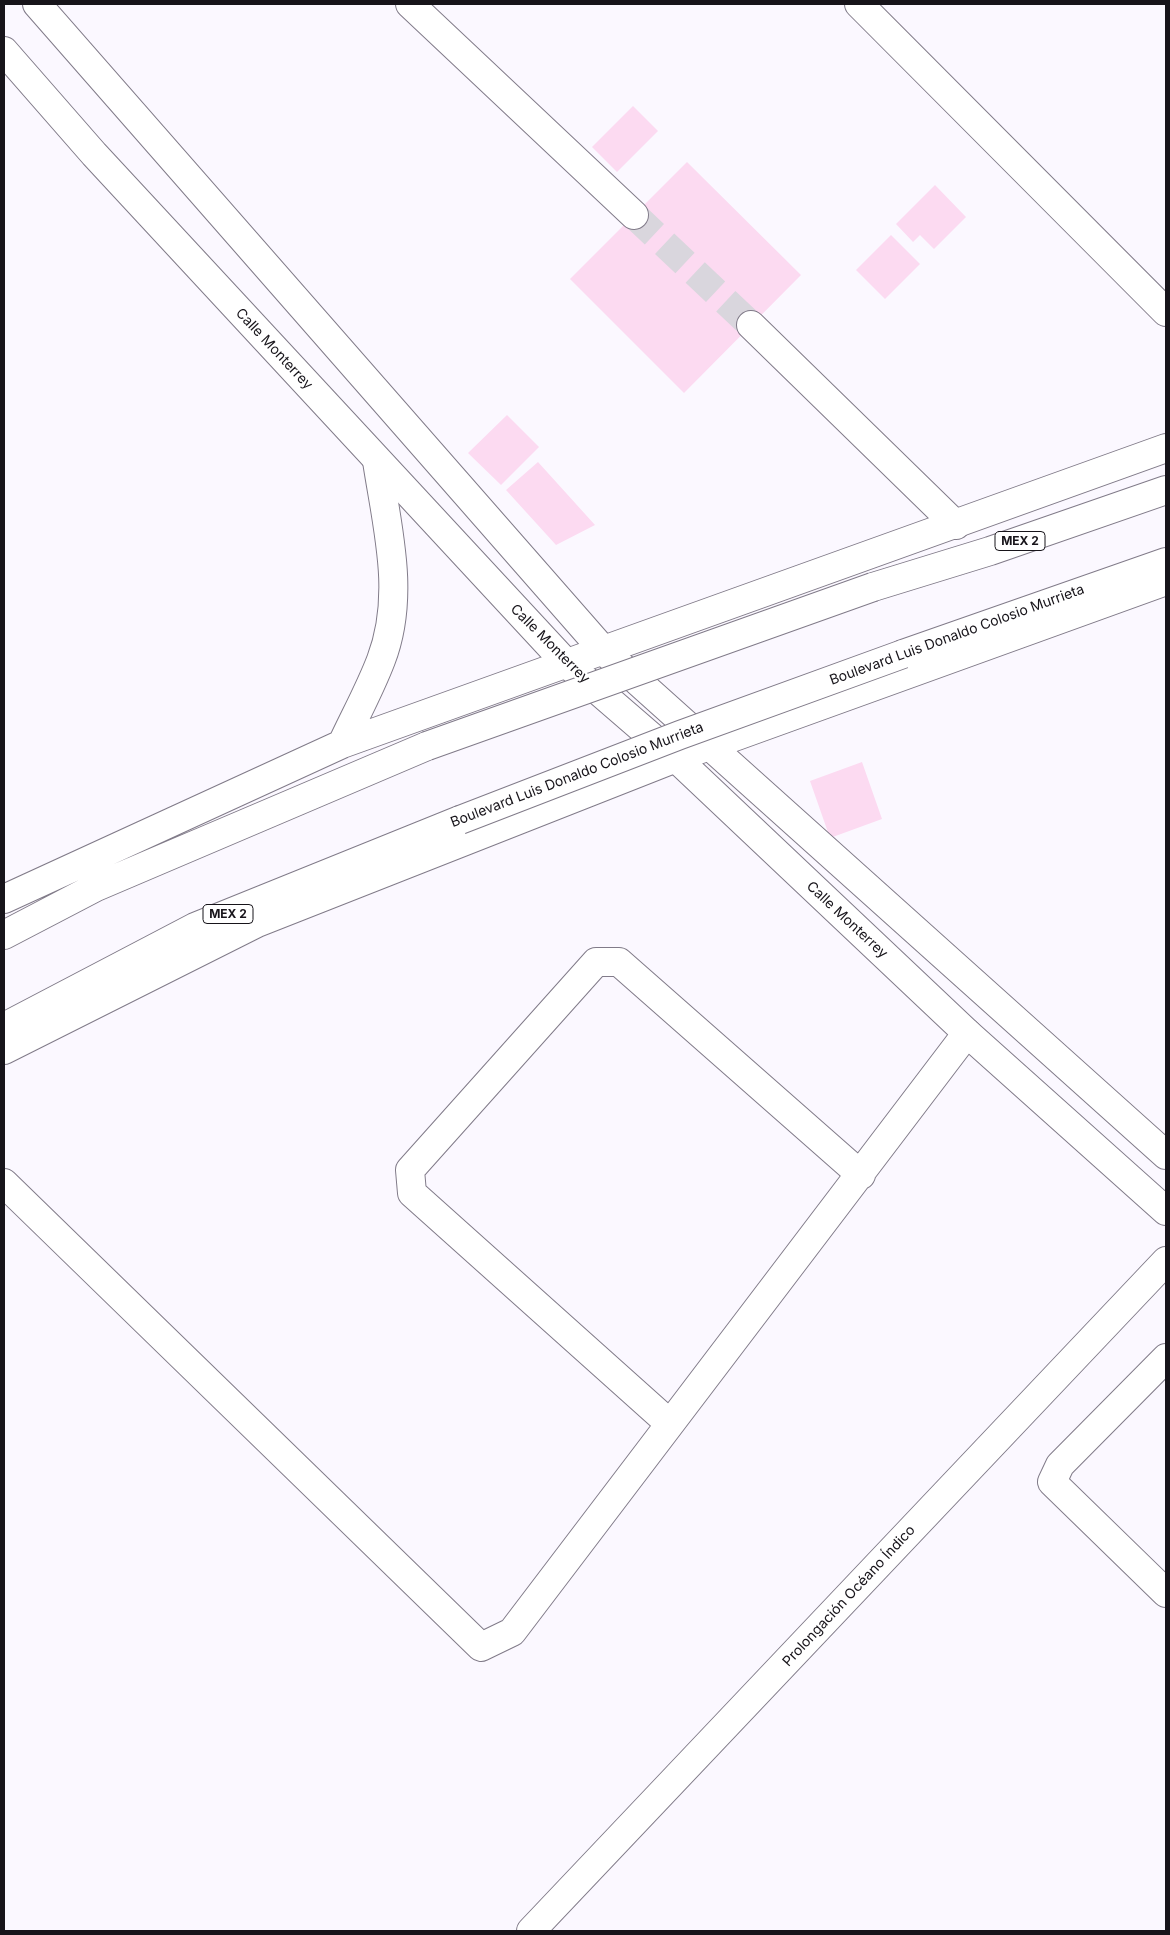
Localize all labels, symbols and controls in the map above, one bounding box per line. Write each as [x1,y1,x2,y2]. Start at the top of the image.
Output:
street label: Calle Monterrey [232,305,316,393]
road number: MEX 2 [995,532,1045,550]
street label: Boulevard Luis Donaldo Colosio Murrieta [827,581,1087,689]
street label: Calle Monterrey [507,601,593,687]
street label: Boulevard Luis Donaldo Colosio Murrieta [448,719,706,831]
street label: Calle Monterrey [803,878,891,962]
road number: MEX 2 [203,904,253,924]
street label: Prolongación Océano Índico [779,1522,919,1670]

